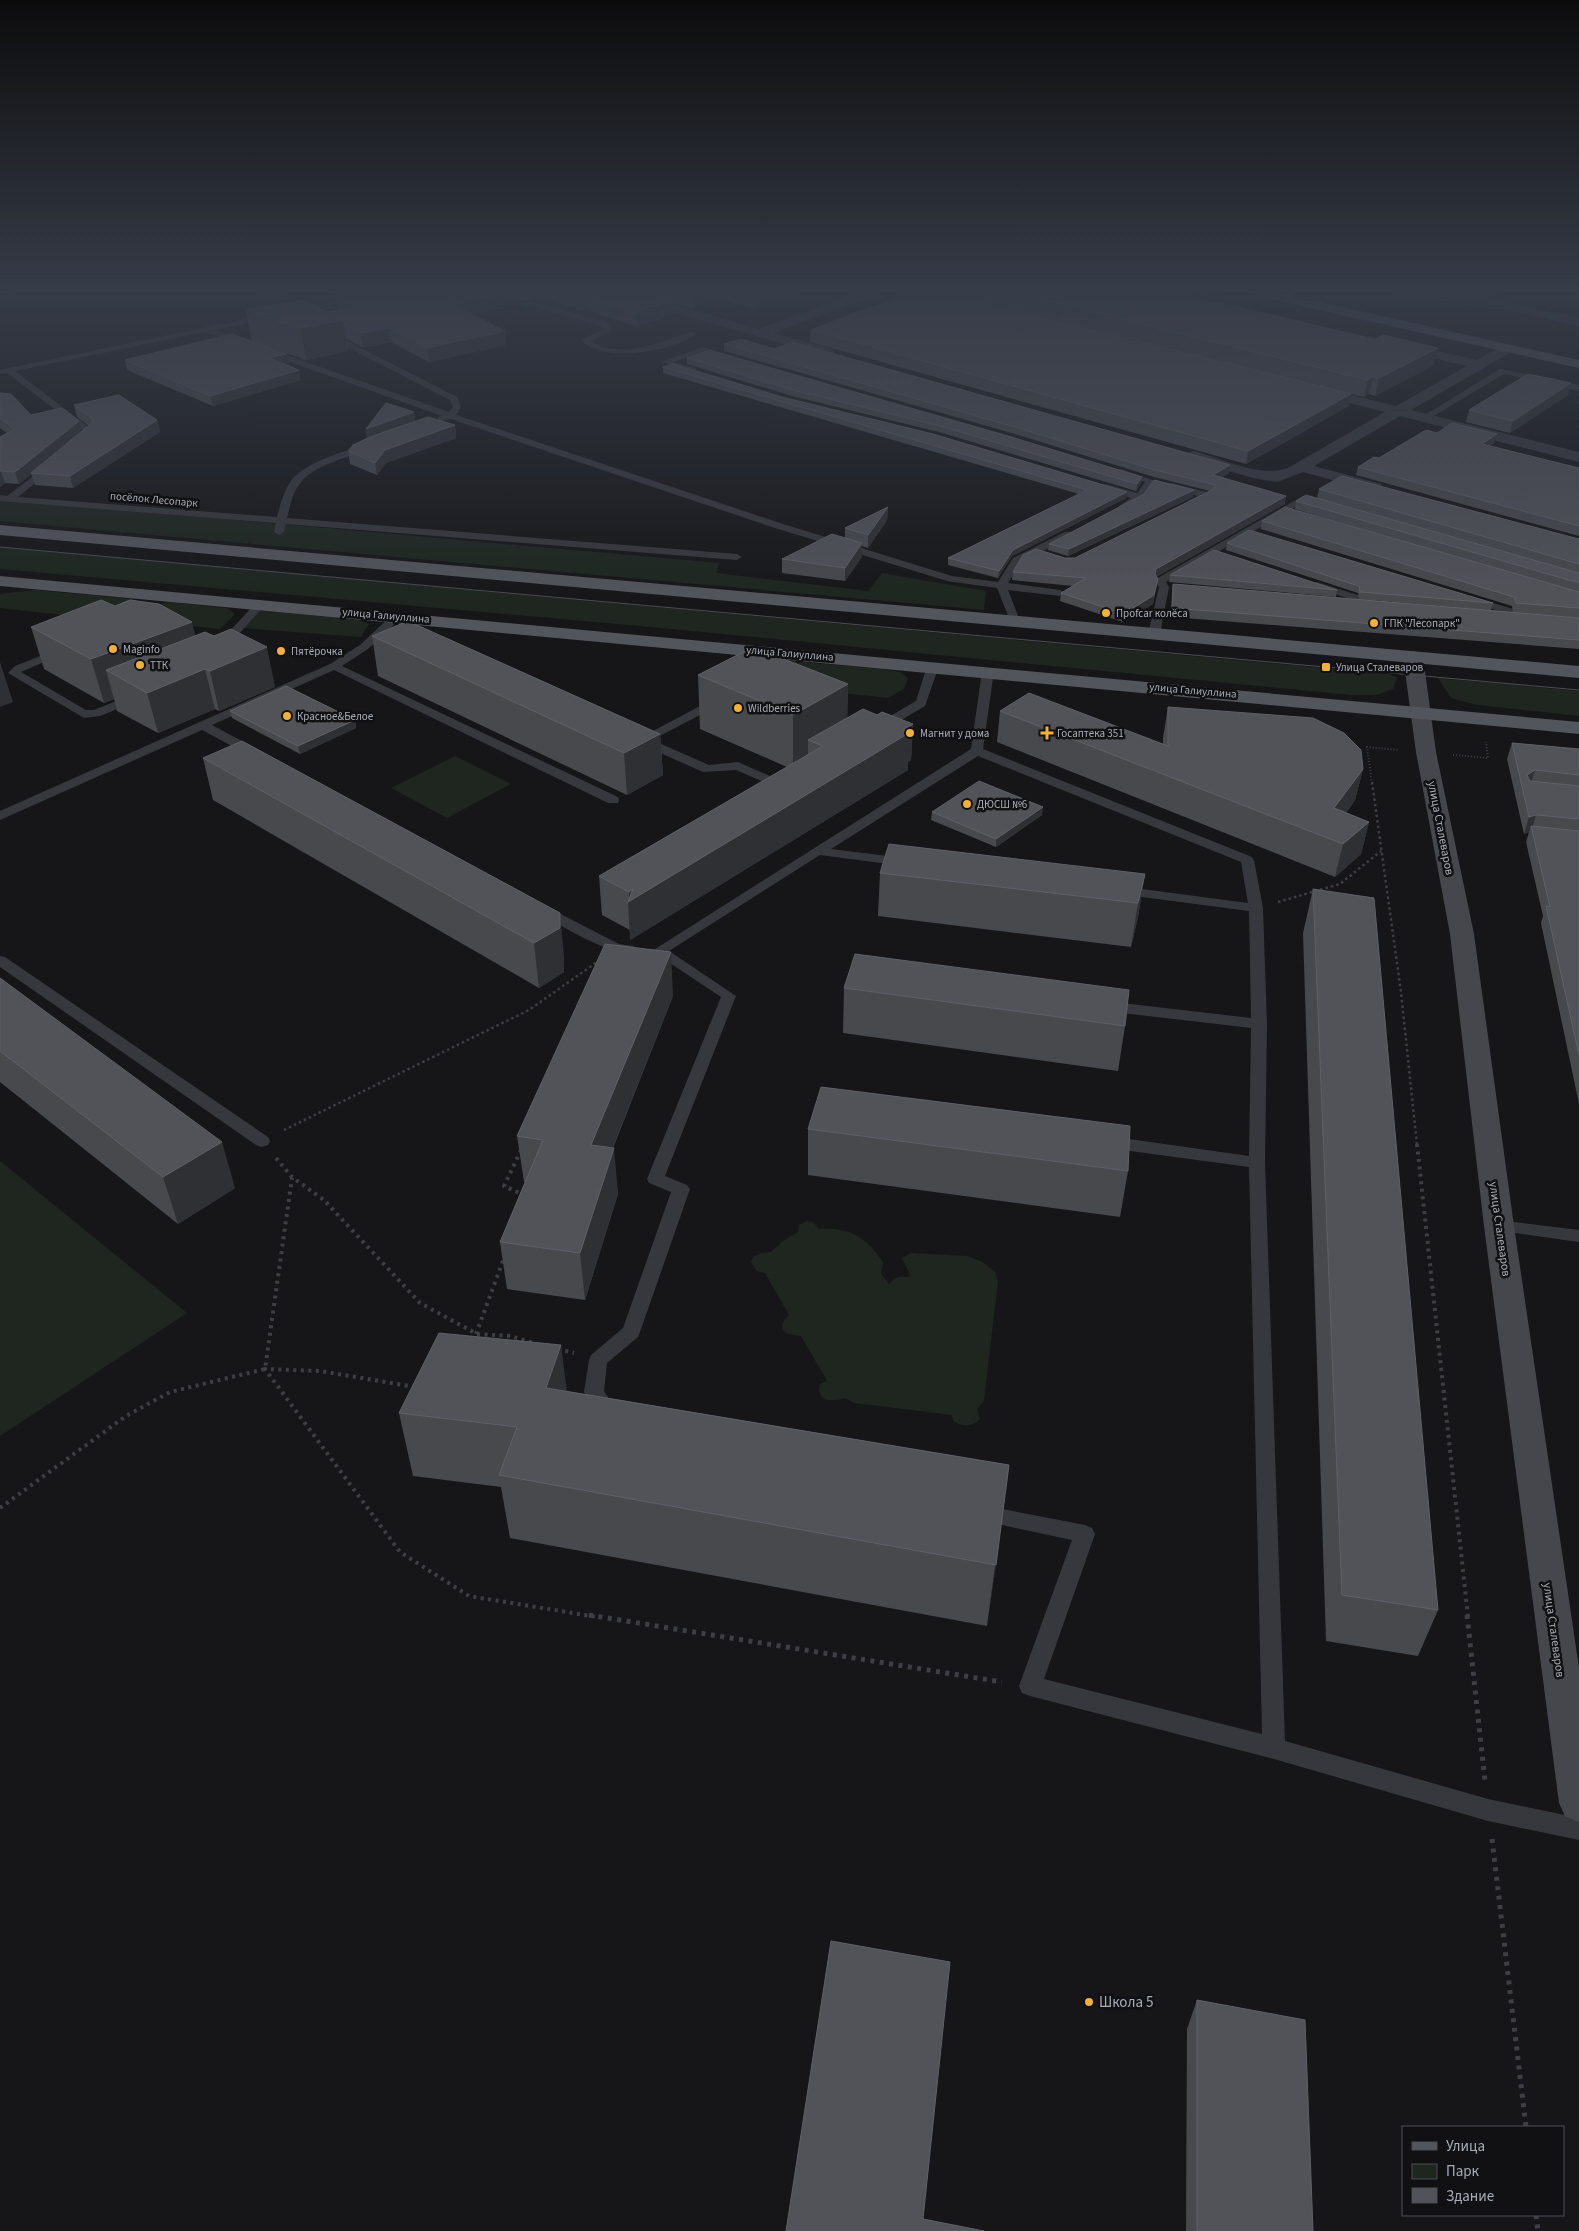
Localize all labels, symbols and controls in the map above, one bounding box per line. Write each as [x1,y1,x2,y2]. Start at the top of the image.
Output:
street label: посёлок Лесопарк [109,488,199,511]
street label: улица Галиуллина [342,604,430,627]
place label: Проfcar колёса [1116,606,1188,621]
marker: Проfcar колёса [1100,607,1112,619]
place label: ГПК "Лесопарк" [1384,616,1460,631]
marker: ГПК "Лесопарк" [1368,617,1380,629]
place label: Maginfo [123,642,160,657]
street label: улица Галиуллина [746,642,834,665]
marker: Maginfo [107,643,119,655]
place label: Пятёрочка [291,644,343,659]
marker: Пятёрочка [275,645,287,657]
place label: ТТК [150,658,169,673]
marker: ТТК [134,659,146,671]
place label: Улица Сталеваров [1336,660,1424,675]
marker: Улица Сталеваров [1320,661,1332,673]
street label: улица Галиуллина [1149,679,1237,702]
place label: Wildberries [748,701,801,716]
marker: Wildberries [732,702,744,714]
place label: Красное&Белое [297,709,374,724]
marker: Красное&Белое [281,710,293,722]
place label: Магнит у дома [920,726,989,741]
place label: Госаптека 351 [1057,726,1124,741]
marker: Магнит у дома [904,727,916,739]
marker: Госаптека 351 [1041,727,1053,739]
street label: улица Сталеваров [1423,780,1458,877]
place label: ДЮСШ №6 [977,797,1028,812]
marker: ДЮСШ №6 [961,798,973,810]
street label: улица Сталеваров [1484,1181,1515,1277]
street label: улица Сталеваров [1538,1582,1569,1678]
place label: Школа 5 [1099,1992,1153,2013]
marker: Школа 5 [1083,1996,1095,2008]
legend [1402,2126,1564,2216]
text: Улица [1446,2136,1485,2157]
text: Парк [1446,2161,1480,2182]
text: Здание [1446,2186,1494,2207]

